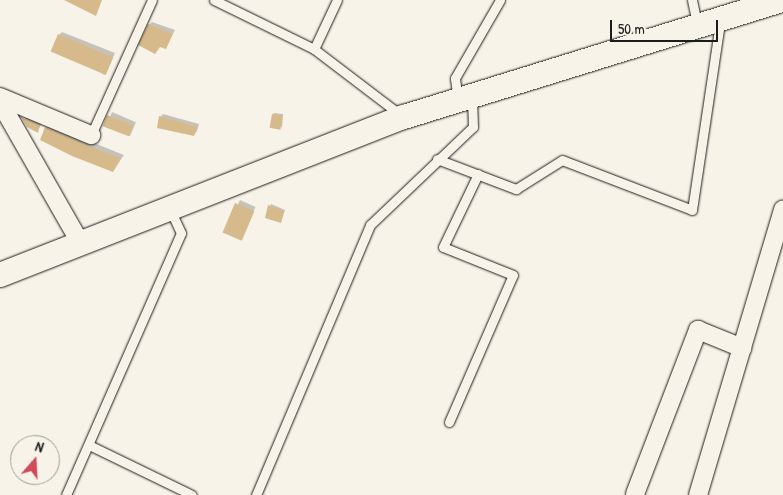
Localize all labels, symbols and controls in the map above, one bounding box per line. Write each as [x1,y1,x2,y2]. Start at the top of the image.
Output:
scale bar [613,10,720,42]
text: 50 m [618,18,645,39]
north arrow [10,435,60,485]
text: N [33,436,46,456]

